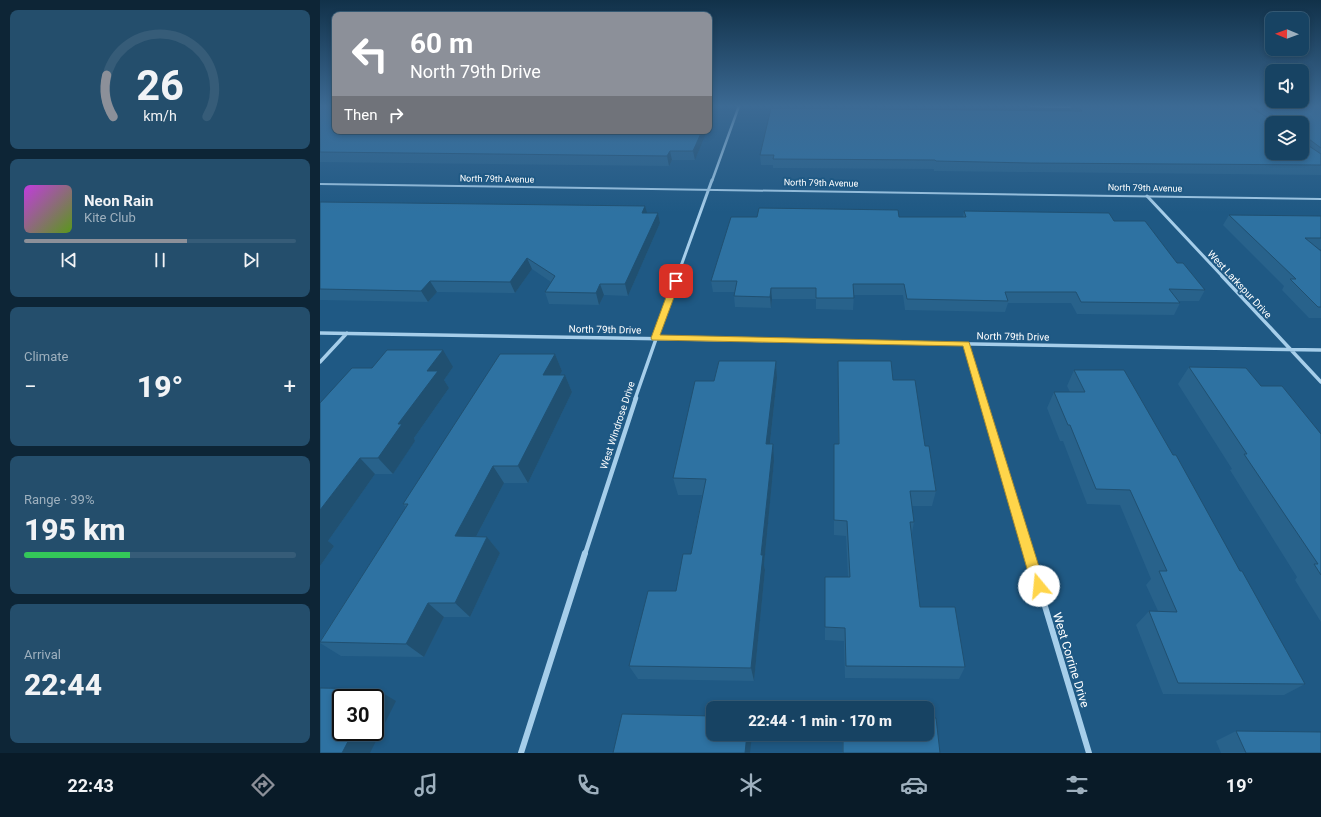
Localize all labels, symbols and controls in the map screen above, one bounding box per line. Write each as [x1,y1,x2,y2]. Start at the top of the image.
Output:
north arrow [1265,12,1309,56]
map controls [1265,12,1309,160]
text: 60 m [410,27,473,60]
icon: left [344,28,396,80]
text: 26 [136,61,184,110]
text: North 79th Drive [410,61,541,82]
button: sound [1265,64,1309,108]
icon: right [385,104,407,126]
text: Then [344,106,377,124]
text: km/h [143,108,177,124]
button: layers [1265,116,1309,160]
street label: North 79th Avenue [460,173,535,185]
street label: North 79th Avenue [784,177,859,189]
street label: North 79th Avenue [1108,182,1183,194]
text: Neon Rain [84,192,153,210]
text: Kite Club [84,210,136,225]
street label: West Larkspur Drive [1205,248,1274,321]
icon: previous [58,249,80,271]
icon: pause [149,249,171,271]
icon: next [240,249,262,271]
pin [659,264,693,298]
icon: arrive [665,270,687,292]
street label: North 79th Drive [569,323,641,336]
street label: North 79th Drive [977,330,1049,343]
text: Climate [24,349,68,364]
text: 19° [137,369,183,404]
text: − [24,374,37,399]
text: + [284,374,296,399]
street label: West Windrose Drive [598,380,637,471]
text: Range · 39% [24,492,94,507]
text: 195 km [24,512,126,547]
position arrow [1018,565,1060,607]
street label: West Corrine Drive [1050,611,1092,709]
text: Arrival [24,647,61,662]
text: 22:44 [24,667,102,702]
speed limit sign: 30 [332,689,384,741]
text: 22:44 · 1 min · 170 m [748,712,892,730]
icon: directions [249,771,277,799]
icon: music [412,771,440,799]
icon: phone [574,771,602,799]
icon: climate [737,771,765,799]
icon: car [900,771,928,799]
icon: filters [1063,771,1091,799]
text: 22:43 [67,775,114,796]
text: 19° [1226,775,1254,796]

